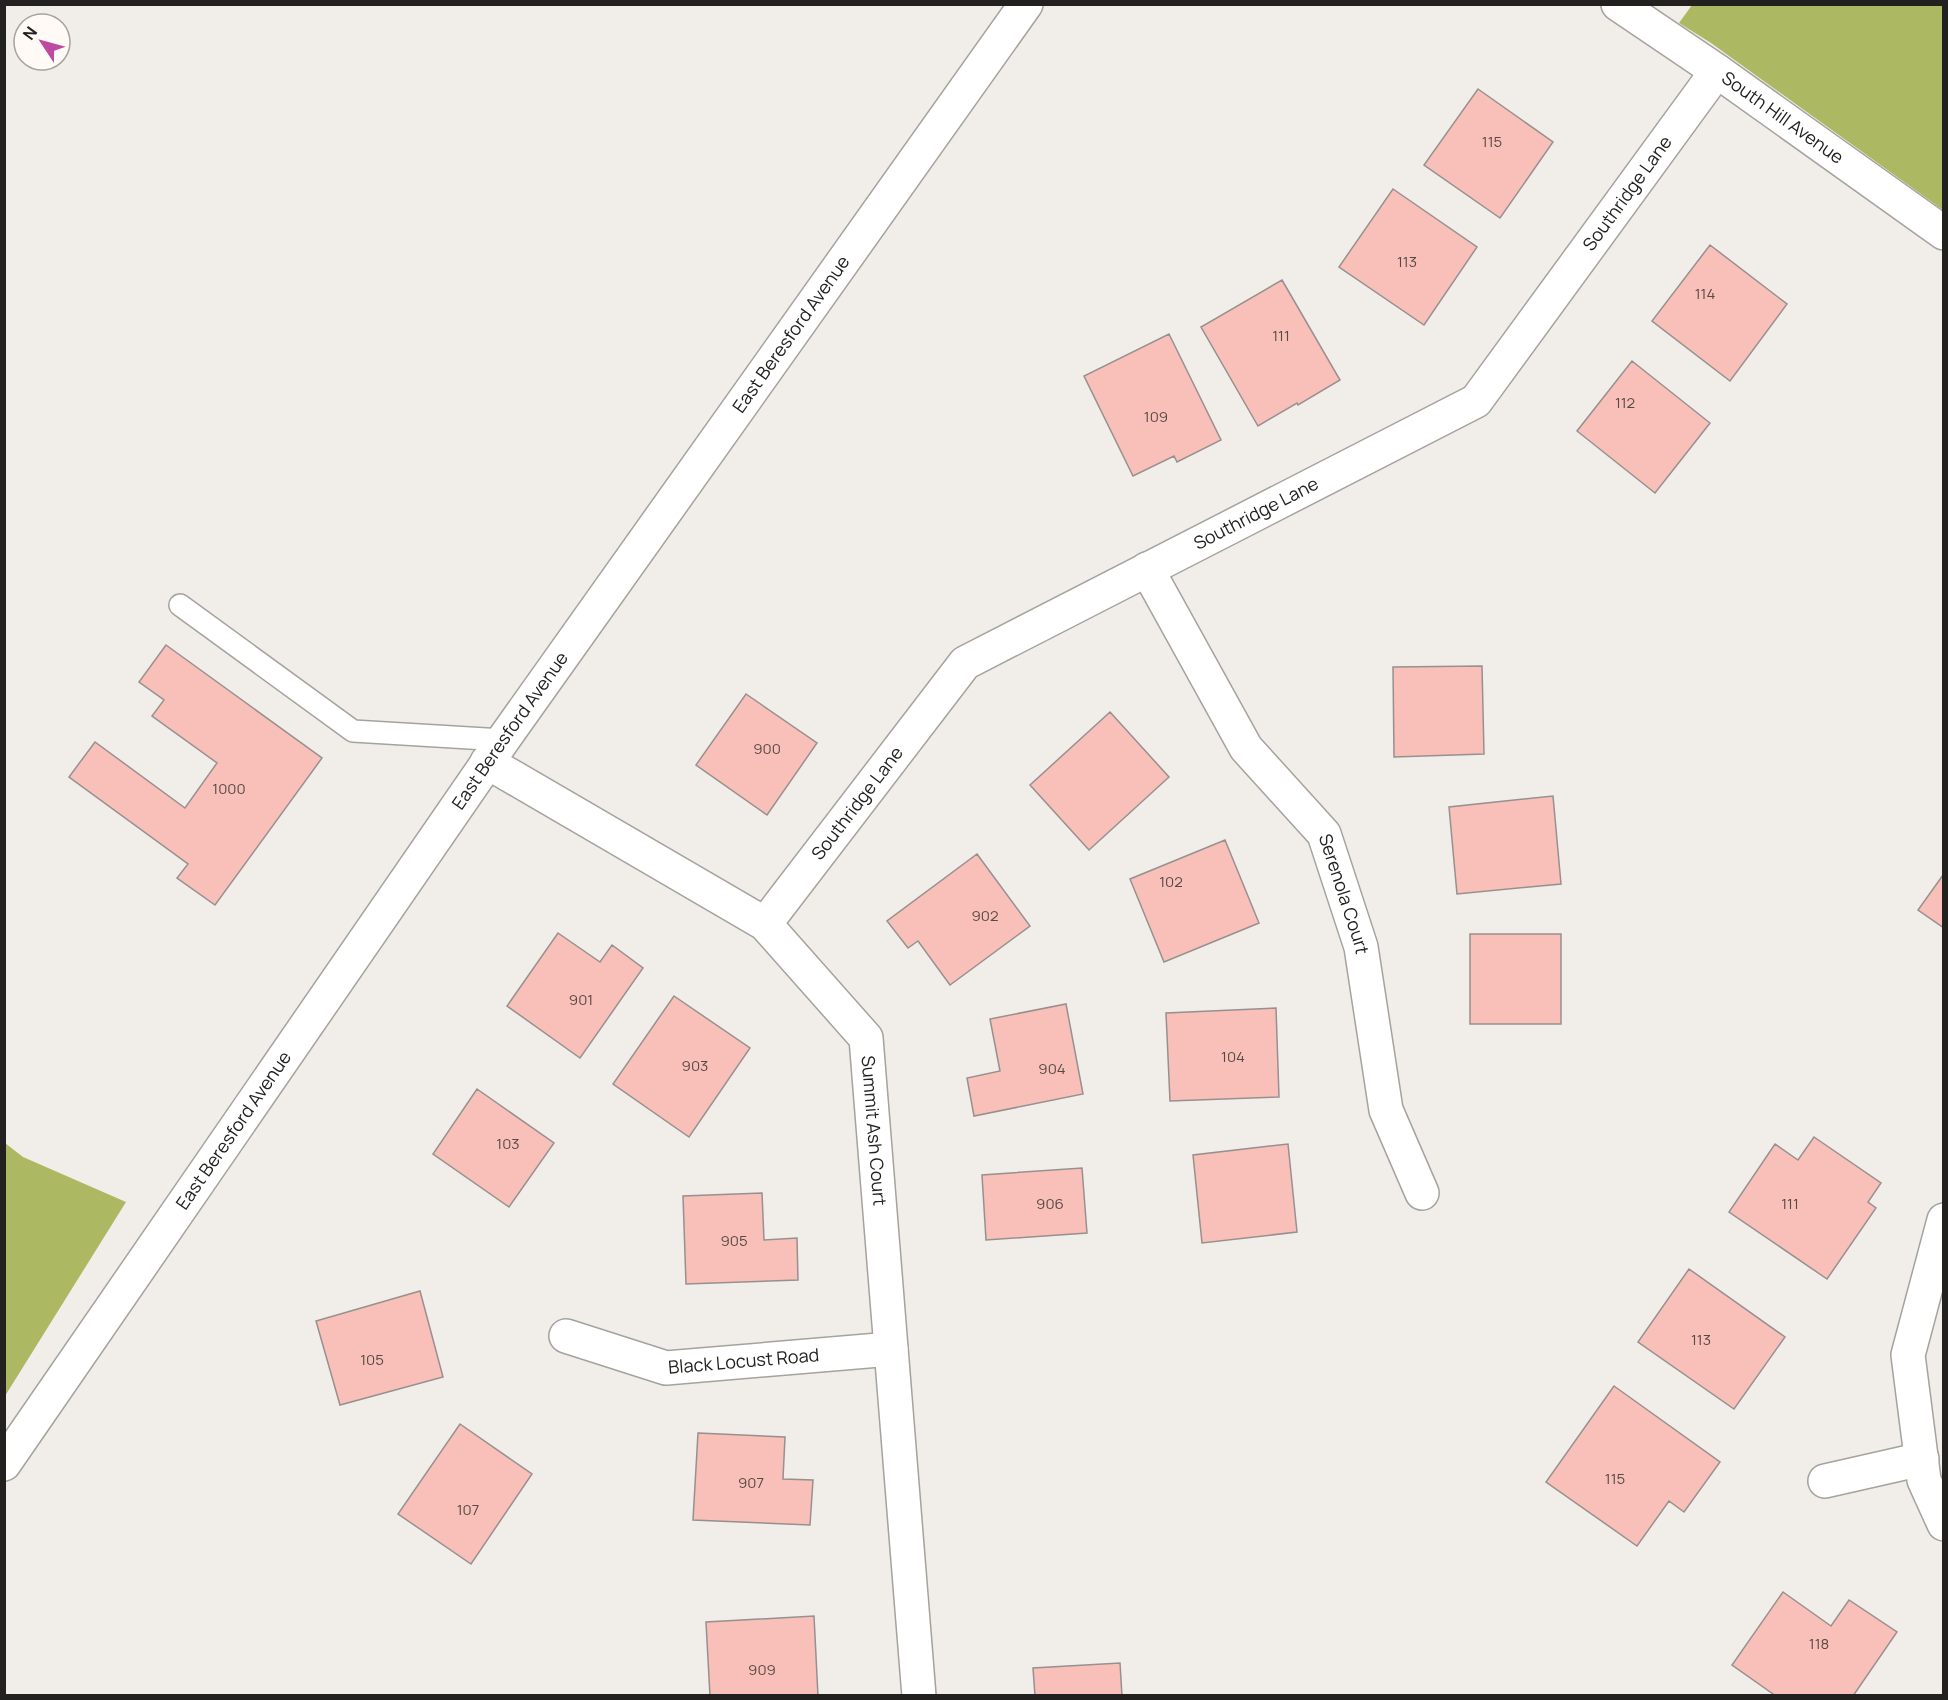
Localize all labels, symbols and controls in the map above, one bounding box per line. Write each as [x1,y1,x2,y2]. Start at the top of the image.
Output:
north arrow [12,12,72,72]
text: N [18,22,42,44]
street label: South Hill Avenue [1717,65,1849,169]
house number: 115 [1482,131,1502,152]
street label: Southridge Lane [1577,131,1677,255]
street label: East Beresford Avenue [726,250,855,417]
house number: 113 [1397,251,1417,272]
house number: 114 [1695,283,1715,304]
house number: 111 [1272,325,1290,346]
house number: 112 [1615,392,1635,413]
house number: 109 [1144,406,1168,427]
street label: Southridge Lane [1189,471,1322,555]
street label: East Beresford Avenue [446,647,573,814]
house number: 900 [753,738,781,759]
street label: Southridge Lane [805,741,908,864]
house number: 1000 [212,778,246,799]
street label: Serenola Court [1314,831,1375,956]
house number: 102 [1159,871,1183,892]
house number: 902 [971,905,999,926]
house number: 901 [569,989,593,1010]
street label: East Beresford Avenue [170,1046,296,1214]
house number: 104 [1221,1046,1245,1067]
house number: 903 [682,1055,708,1076]
street label: Summit Ash Court [856,1055,892,1207]
house number: 904 [1038,1058,1066,1079]
house number: 103 [496,1133,520,1154]
house number: 906 [1036,1193,1064,1214]
house number: 111 [1781,1193,1799,1214]
house number: 905 [720,1230,748,1251]
house number: 113 [1691,1329,1711,1350]
street label: Black Locust Road [667,1342,820,1379]
house number: 105 [360,1349,384,1370]
house number: 115 [1605,1468,1625,1489]
house number: 907 [738,1472,764,1493]
house number: 107 [457,1499,479,1520]
house number: 118 [1809,1633,1829,1654]
house number: 909 [748,1659,776,1680]

